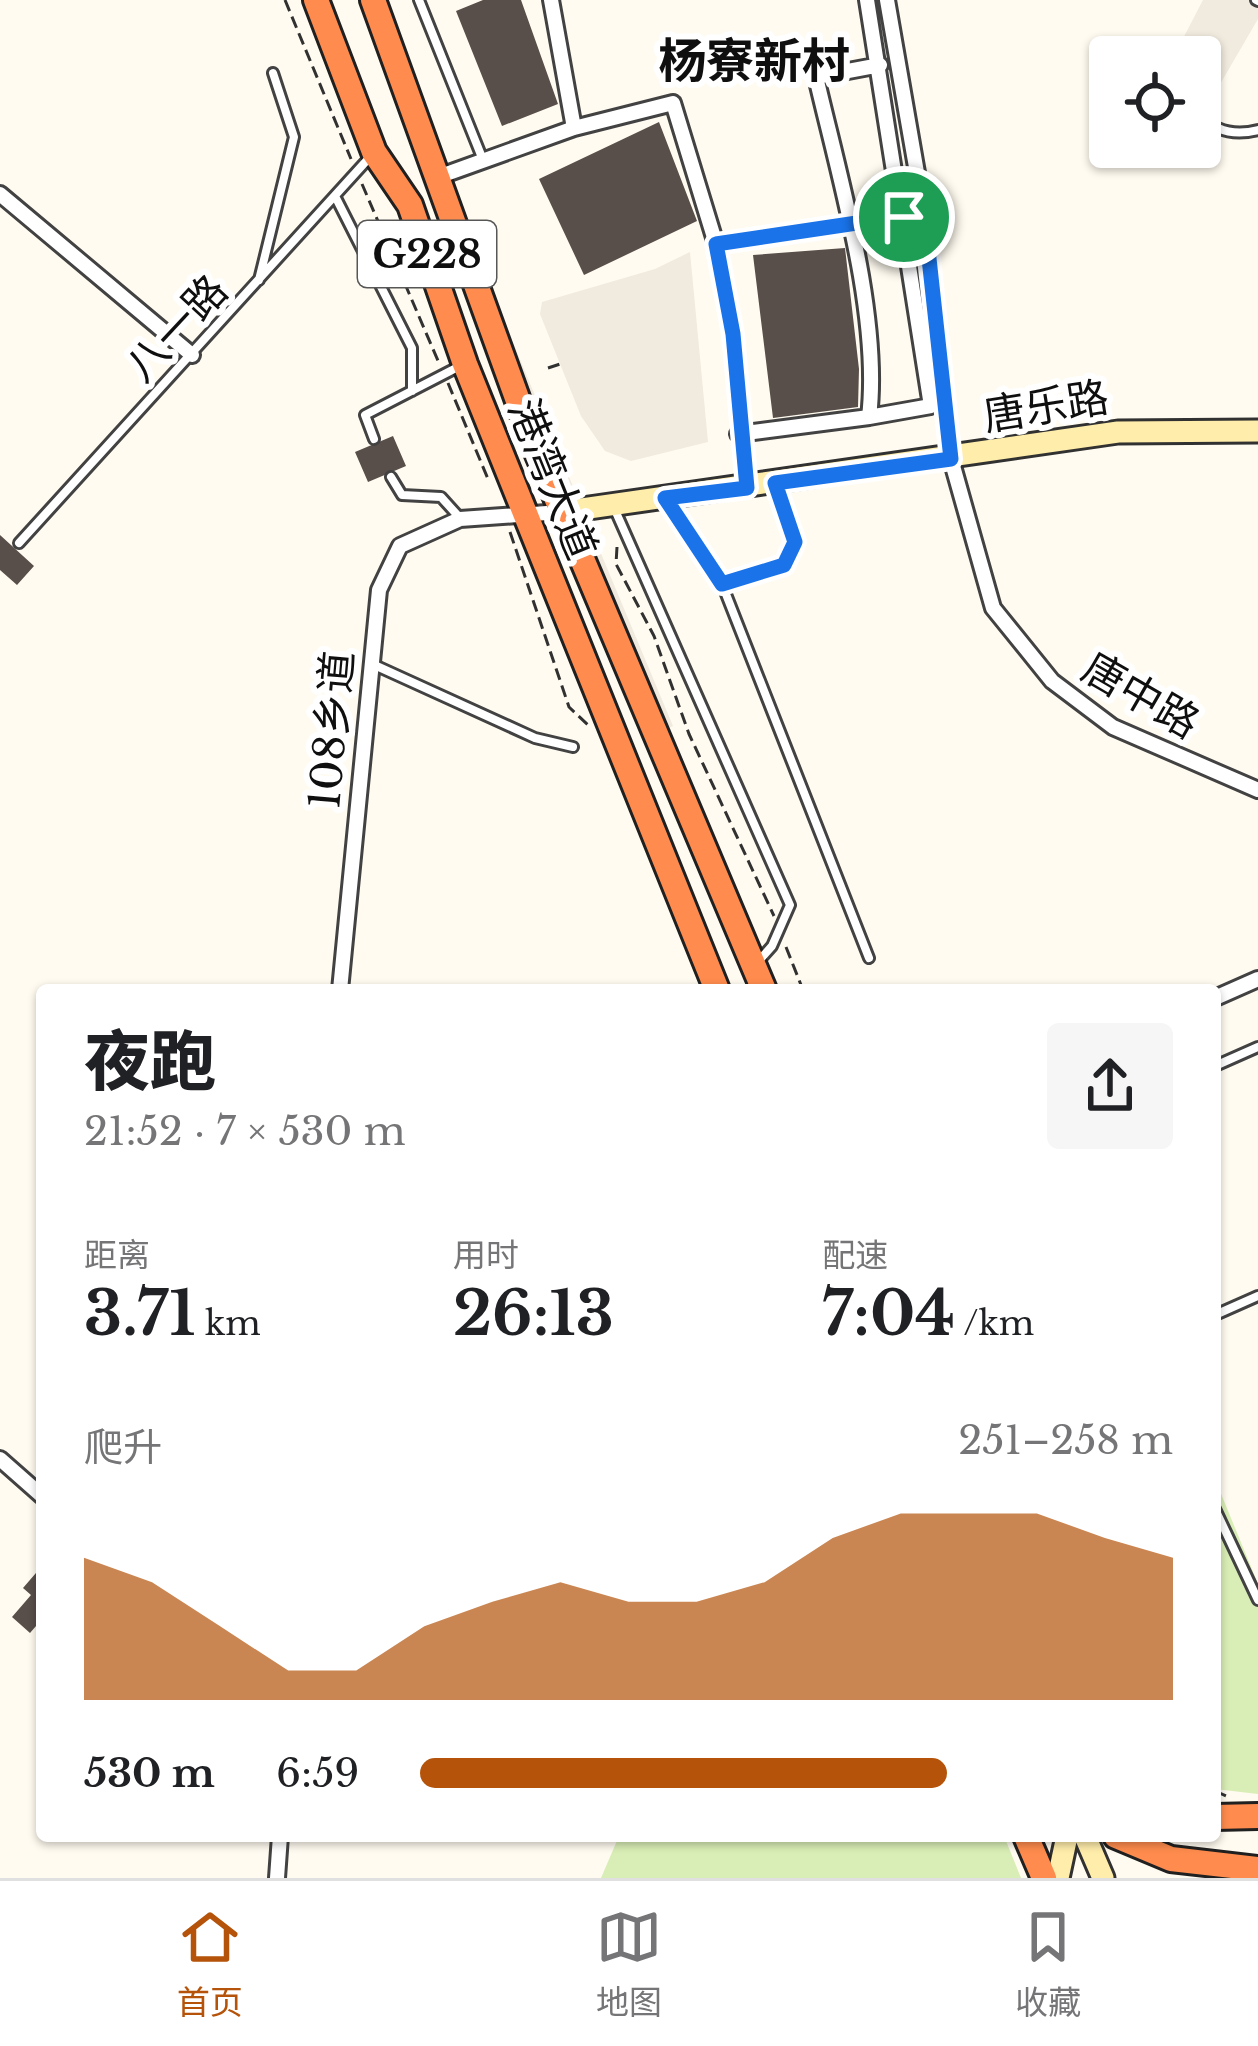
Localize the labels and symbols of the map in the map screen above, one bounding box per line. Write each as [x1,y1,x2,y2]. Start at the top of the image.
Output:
district label: 杨寮新村 [658,31,850,91]
pin [853,166,955,268]
road number: G228 [358,221,496,287]
street label: 八一路 [114,264,238,392]
street label: 唐乐路 [980,370,1112,442]
street label: 港湾大道 [497,391,609,567]
street label: 唐中路 [1073,641,1209,749]
street label: 108乡道 [298,649,364,811]

